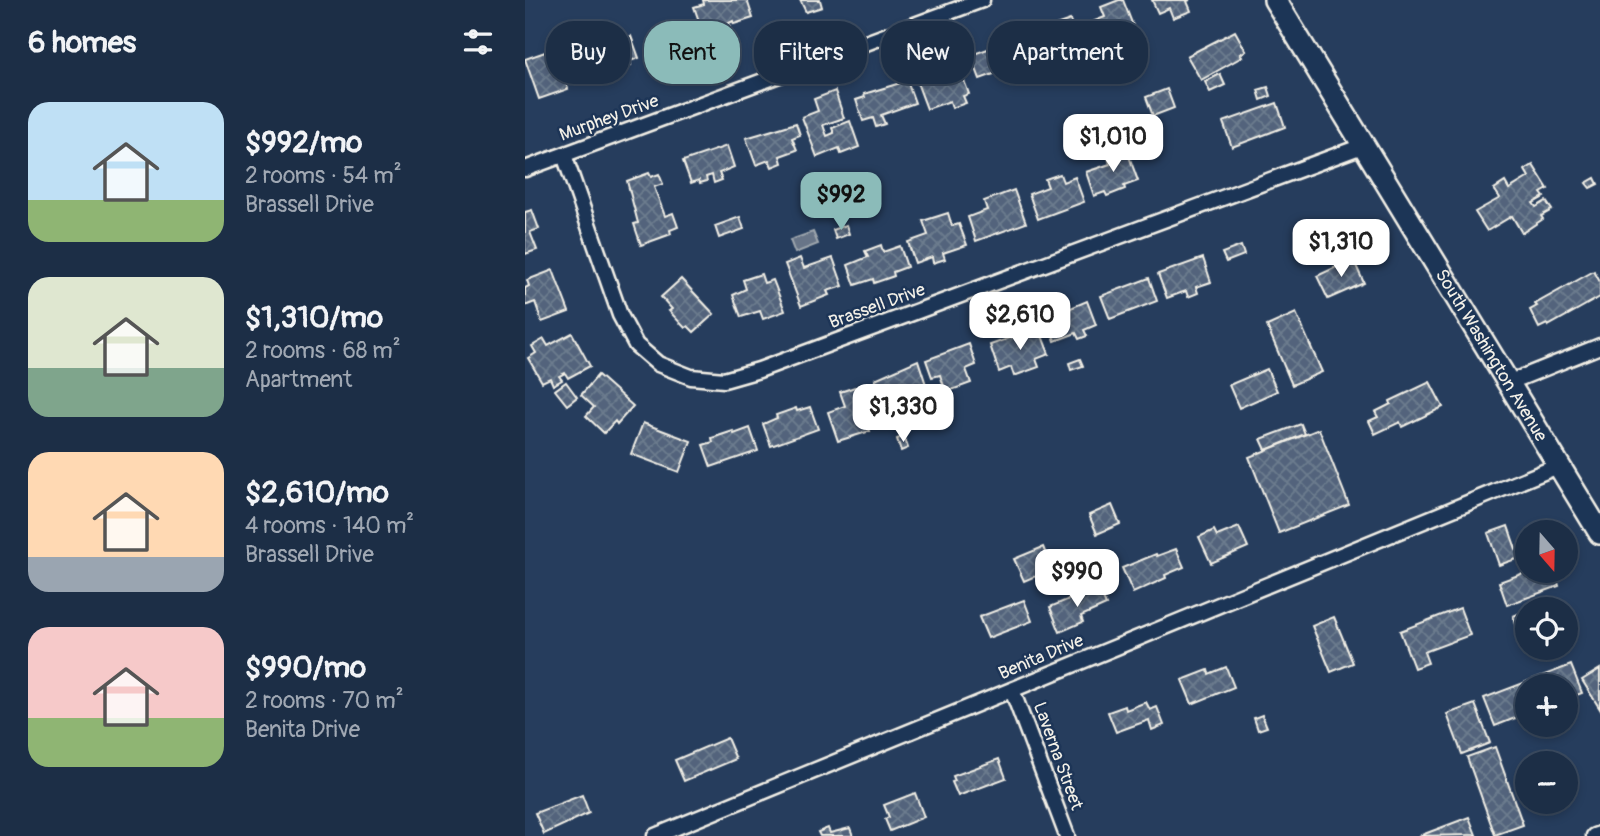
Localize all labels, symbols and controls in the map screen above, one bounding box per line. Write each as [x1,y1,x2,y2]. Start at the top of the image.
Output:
chip: Buy [546,21,630,84]
chip: Rent [644,21,740,84]
chip: Filters [754,21,867,84]
chip: New [881,21,974,84]
chip: Apartment [988,21,1148,84]
icon: filters [459,23,497,61]
text: 6 homes [28,24,136,61]
street label: Murphey Drive [556,89,662,147]
pin: $1,010 [1056,114,1170,174]
text: $1,010 [1079,122,1147,151]
text: $992/mo [245,124,362,161]
icon: home [84,130,168,214]
text: 2 rooms · 54 m² [245,161,402,190]
pin: $992 [800,173,882,232]
text: $992 [816,180,866,209]
text: Brassell Drive [245,190,374,219]
pin: $1,310 [1284,219,1398,279]
text: $1,310 [1309,227,1373,256]
street label: South Washington Avenue [1430,265,1553,446]
street label: Brassell Drive [826,278,928,334]
pin: $2,610 [963,292,1077,352]
text: $1,310/mo [245,299,383,336]
text: $2,610 [985,300,1055,329]
icon: home [84,305,168,389]
text: 2 rooms · 68 m² [245,336,401,365]
text: Apartment [245,365,352,394]
pin: $1,330 [846,384,960,444]
text: $1,330 [869,392,937,421]
text: $2,610/mo [245,474,389,511]
icon: home [84,480,168,564]
text: 4 rooms · 140 m² [245,511,414,540]
north arrow [1515,520,1579,583]
map controls [1515,520,1578,814]
text: Brassell Drive [245,540,374,569]
pin: $990 [1036,550,1118,609]
text: $990 [1051,557,1103,586]
button: locate [1515,597,1578,660]
street label: Benita Drive [995,629,1087,685]
text: $990/mo [245,649,366,686]
icon: home [84,655,168,739]
button: + [1515,674,1578,737]
text: 2 rooms · 70 m² [245,686,404,715]
street label: Laverna Street [1028,699,1088,814]
text: Benita Drive [245,715,360,744]
button: − [1515,751,1578,814]

